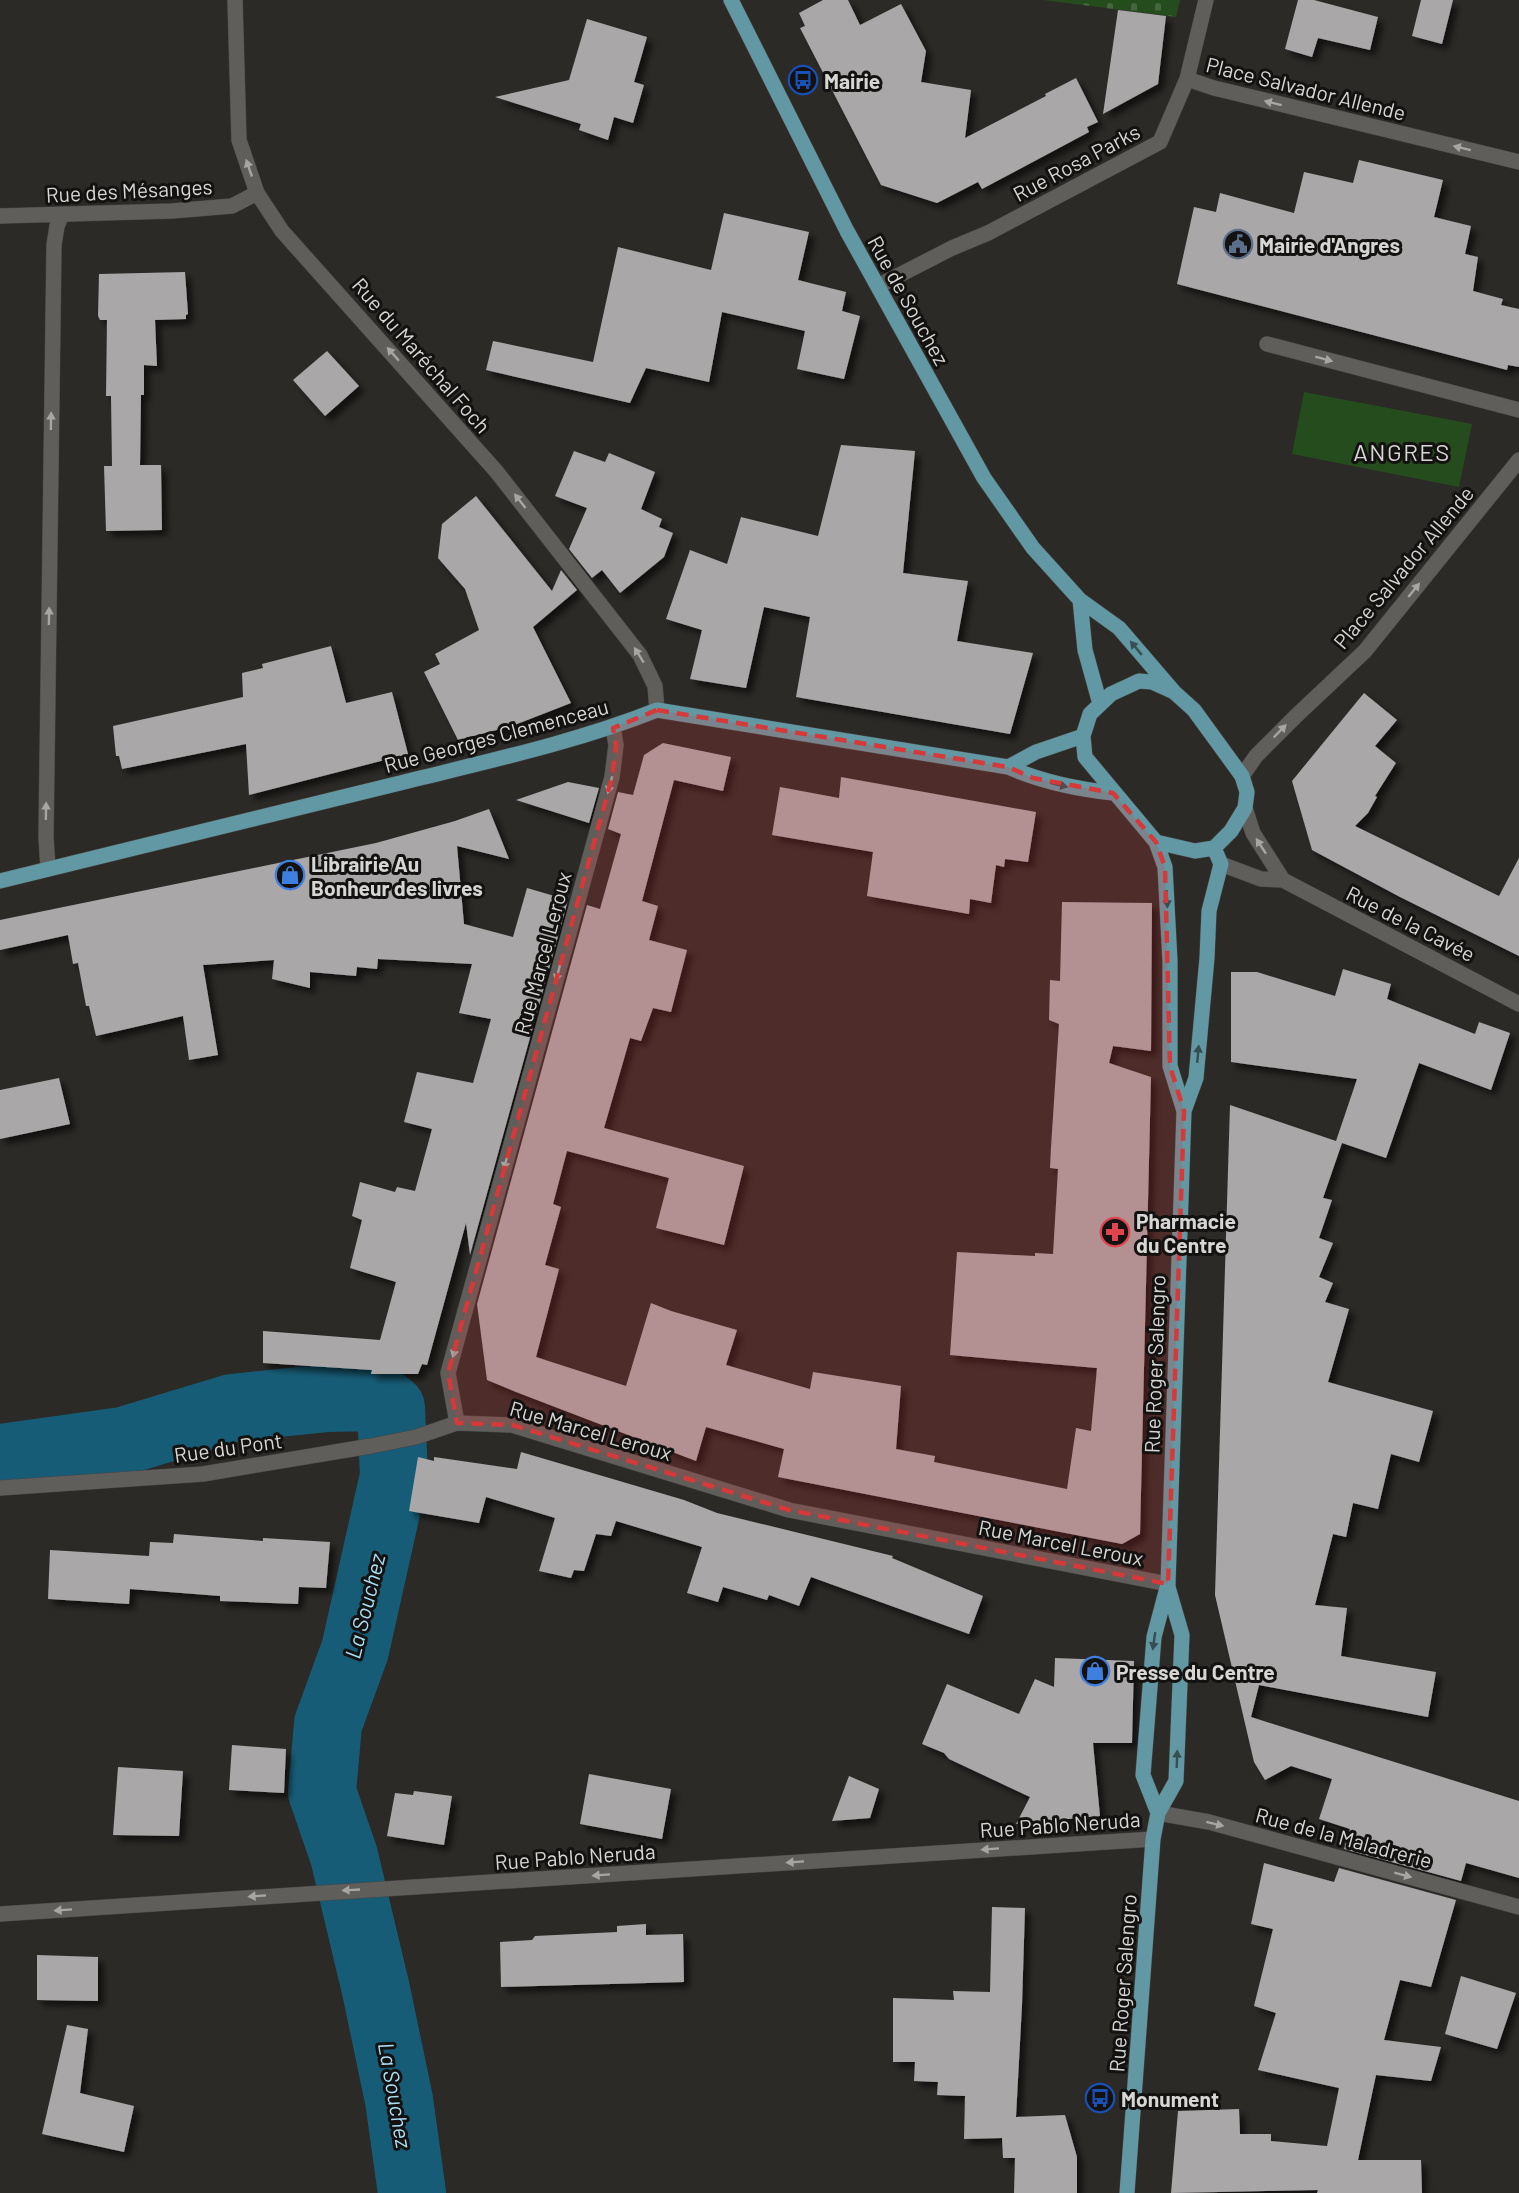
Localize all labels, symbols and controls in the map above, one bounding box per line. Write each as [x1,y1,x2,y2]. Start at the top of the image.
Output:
street label: Place Salvador Allende [1204,51,1408,125]
bus stop icon: Mairie [787,64,819,96]
place label: Mairie [824,68,880,93]
one-way arrow [1263,97,1282,107]
street label: Rue Rosa Parks [1008,118,1144,206]
one-way arrow [1453,143,1471,153]
one-way arrow [243,159,253,177]
street label: Rue des Mésanges [45,173,213,207]
public building icon: Mairie d'Angres [1222,228,1254,260]
street label: Rue de Souchez [863,231,955,369]
place label: Mairie d'Angres [1259,232,1400,257]
street label: Rue du Maréchal Foch [348,272,496,438]
one-way arrow [387,347,400,362]
one-way arrow [1315,355,1333,364]
one-way arrow [46,412,56,431]
district label: ANGRES [1353,437,1451,466]
street label: Place Salvador Allende [1328,481,1478,653]
one-way arrow [514,494,526,509]
one-way arrow [1407,582,1419,597]
one-way arrow [44,607,54,626]
one-way arrow [1130,641,1143,656]
one-way arrow [634,647,645,663]
street label: Rue Georges Clemenceau [381,693,611,777]
one-way arrow [1273,725,1287,739]
one-way arrow [604,776,614,794]
one-way arrow [1050,780,1068,790]
one-way arrow [42,801,51,820]
one-way arrow [1255,837,1266,854]
place label: Librairie Au Bonheur des livres [311,851,483,900]
shop icon: Librairie Au Bonheur des livres [274,859,306,891]
street label: Rue Marcel Leroux [508,869,576,1037]
street label: Rue de la Cavée [1342,880,1480,966]
one-way arrow [1162,889,1171,908]
one-way arrow [553,964,562,982]
one-way arrow [1193,1045,1203,1064]
one-way arrow [501,1152,510,1170]
place label: Pharmacie du Centre [1136,1208,1236,1257]
pharmacy icon: Pharmacie du Centre [1099,1216,1131,1248]
street label: Rue Roger Salengro [1138,1274,1170,1454]
one-way arrow [449,1340,459,1358]
street label: Rue Marcel Leroux [507,1395,675,1465]
street label: Rue du Pont [172,1427,284,1467]
street label: Rue Marcel Leroux [977,1514,1145,1570]
water label: La Souchez [338,1551,390,1661]
one-way arrow [1150,1631,1159,1650]
shop icon: Presse du Centre [1079,1655,1111,1687]
place label: Presse du Centre [1116,1659,1275,1684]
one-way arrow [1172,1749,1181,1768]
street label: Rue de la Maladrerie [1253,1801,1435,1873]
street label: Rue Pablo Neruda [979,1806,1141,1842]
one-way arrow [1206,1820,1224,1830]
street label: Rue Pablo Neruda [494,1838,656,1874]
one-way arrow [980,1844,999,1854]
one-way arrow [786,1857,805,1867]
one-way arrow [591,1870,610,1880]
one-way arrow [1394,1871,1412,1880]
one-way arrow [342,1886,361,1895]
one-way arrow [248,1892,267,1901]
street label: Rue Roger Salengro [1103,1893,1141,2073]
one-way arrow [53,1905,72,1915]
water label: La Souchez [374,2040,418,2150]
bus stop icon: Monument [1084,2082,1116,2114]
place label: Monument [1121,2086,1219,2111]

